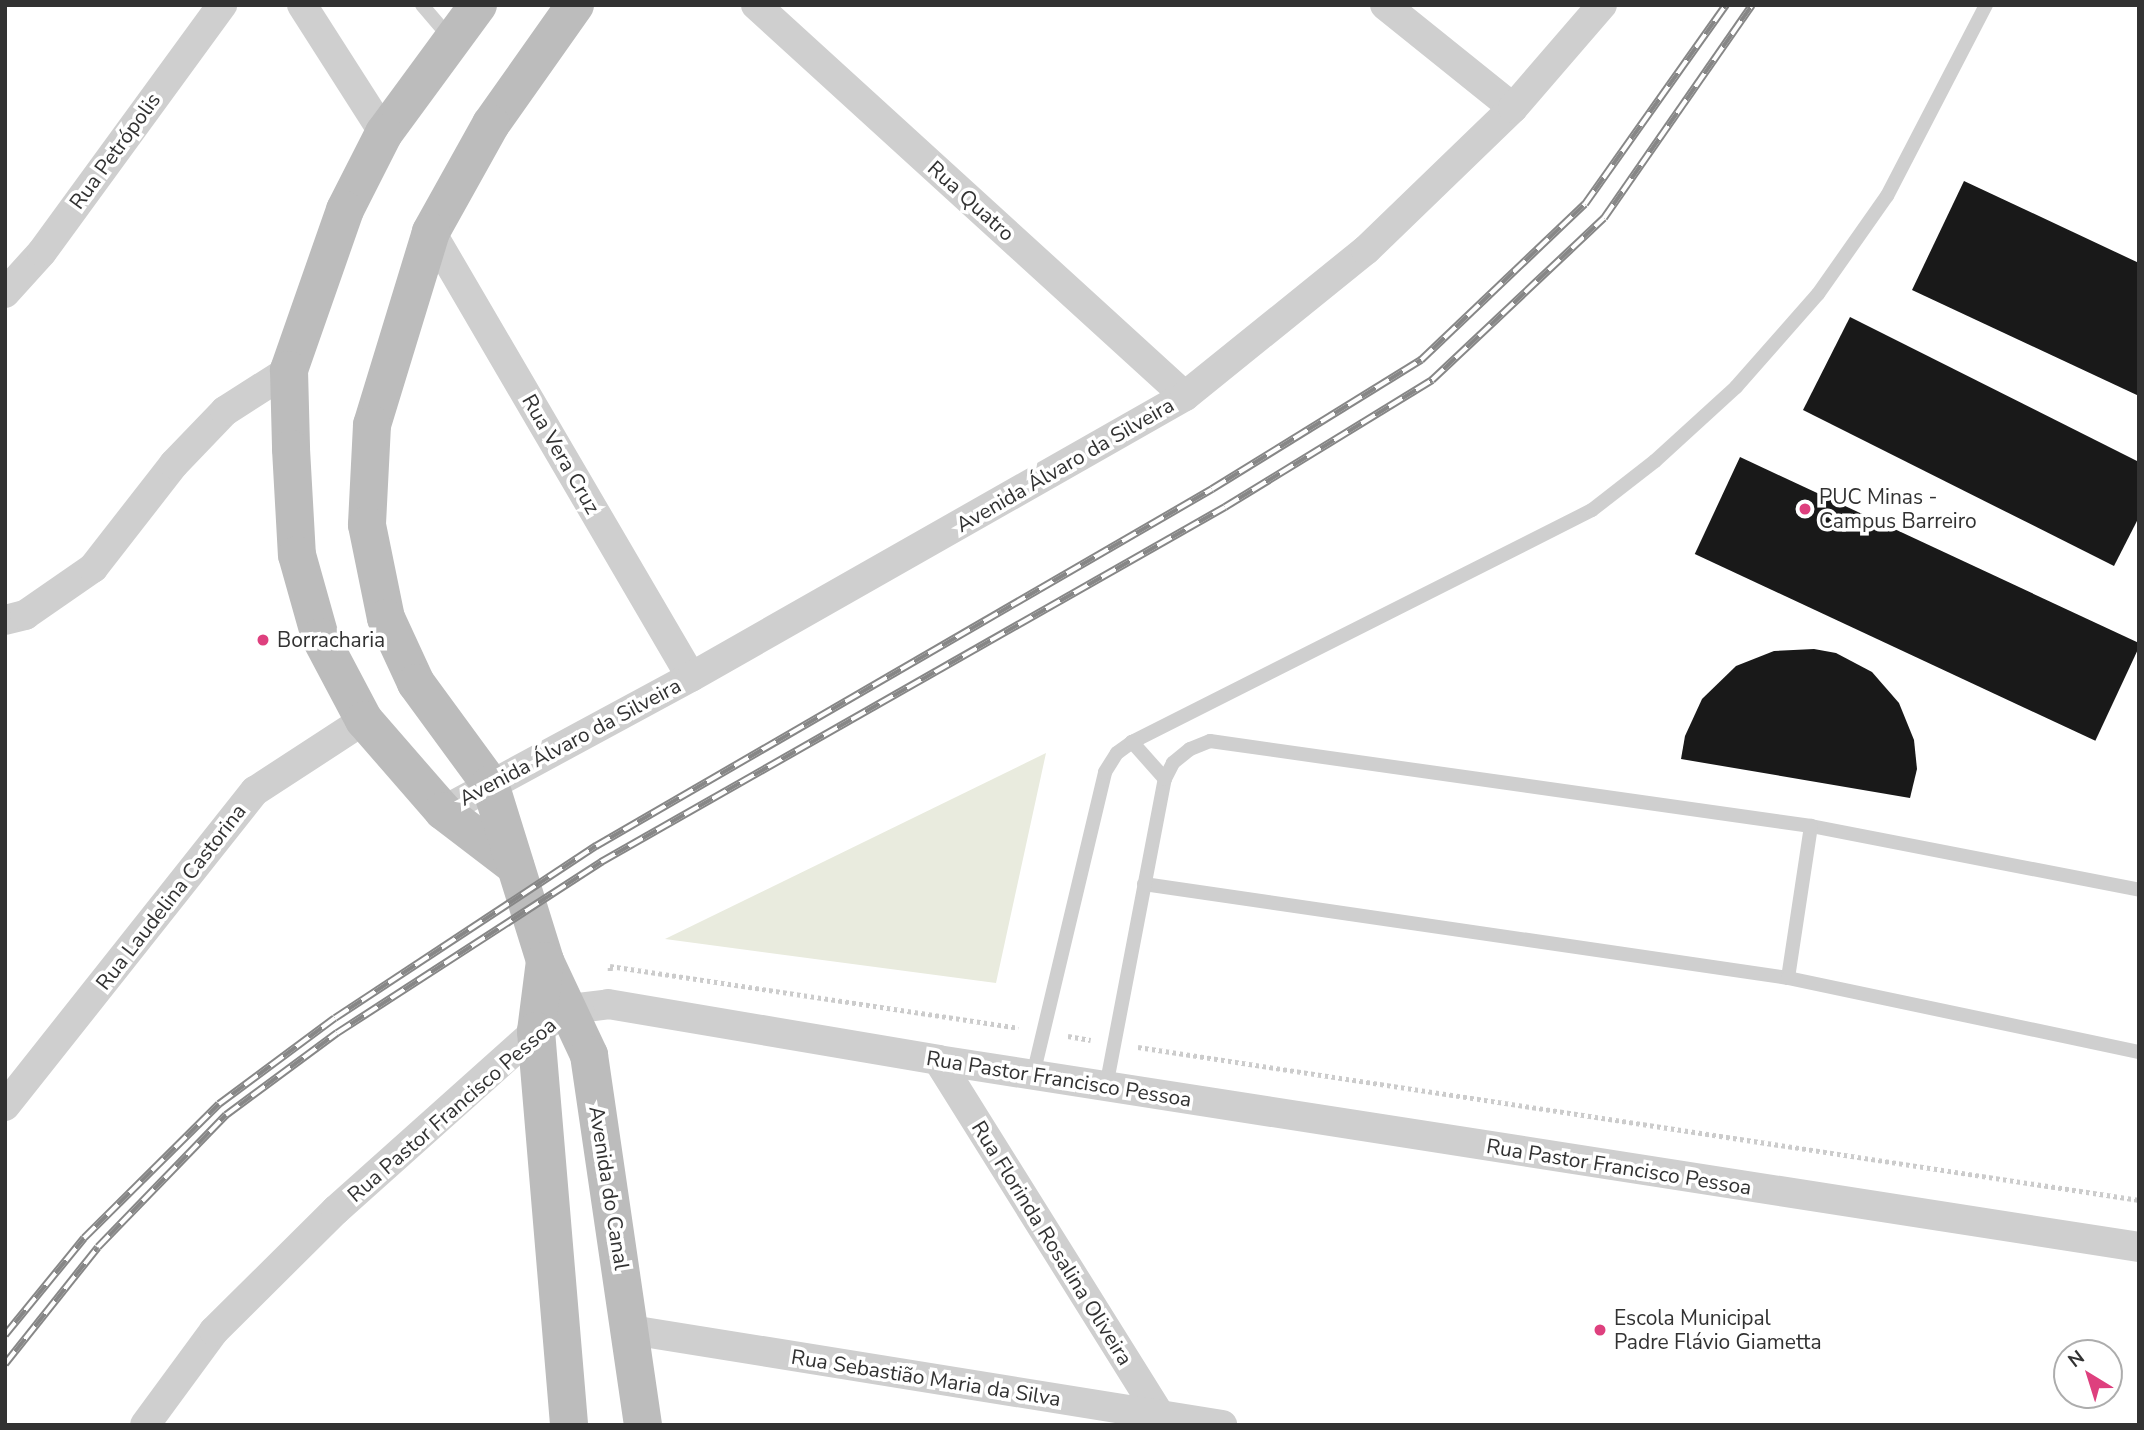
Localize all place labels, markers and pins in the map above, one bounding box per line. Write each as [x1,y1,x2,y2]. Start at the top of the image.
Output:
place label: PUC Minas - Campus Barreiro [1819,484,1977,534]
marker: PUC Minas - Campus Barreiro [1797,501,1813,517]
place label: Borracharia [277,627,385,653]
marker: Borracharia [255,632,271,648]
place label: Escola Municipal Padre Flávio Giametta [1614,1305,1822,1355]
marker: Escola Municipal Padre Flávio Giametta [1592,1322,1608,1338]

